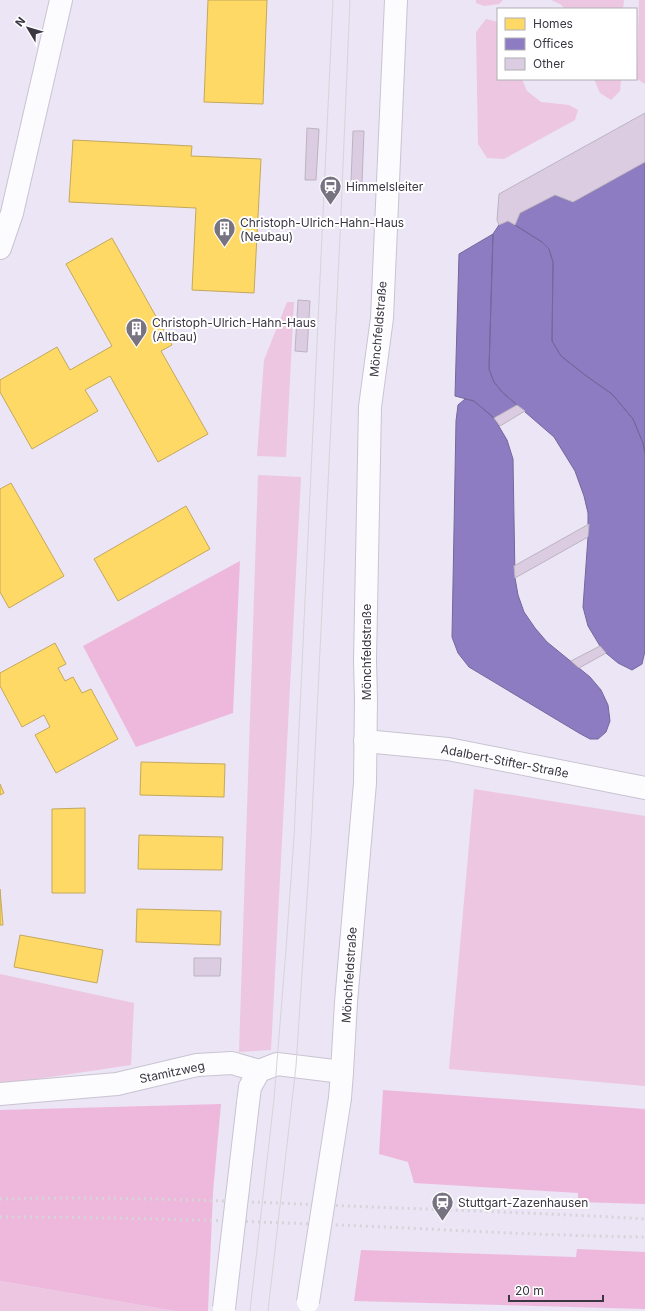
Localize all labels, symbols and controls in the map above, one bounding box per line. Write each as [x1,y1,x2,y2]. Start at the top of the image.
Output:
north arrow [8,8,48,48]
legend [497,8,637,80]
text: N [12,14,28,29]
text: Homes [533,16,573,31]
text: Offices [533,36,574,51]
text: Other [533,56,565,71]
station icon: Himmelsleiter [318,173,344,206]
place label: Himmelsleiter [346,179,424,194]
place label: Christoph-Ulrich-Hahn-Haus (Neubau) [240,215,404,244]
building icon: Christoph-Ulrich-Hahn-Haus (Neubau) [212,216,238,249]
street label: Mönchfeldstraße [366,280,390,378]
place label: Christoph-Ulrich-Hahn-Haus (Altbau) [152,315,316,344]
building icon: Christoph-Ulrich-Hahn-Haus (Altbau) [123,316,149,349]
street label: Mönchfeldstraße [359,604,374,700]
street label: Adalbert-Stifter-Straße [440,741,570,781]
street label: Mönchfeldstraße [338,926,360,1024]
street label: Stamitzweg [138,1058,206,1086]
station icon: Stuttgart-Zazenhausen [430,1189,456,1222]
place label: Stuttgart-Zazenhausen [458,1195,588,1210]
scale bar [509,1277,603,1303]
text: 20 m [515,1283,544,1298]

